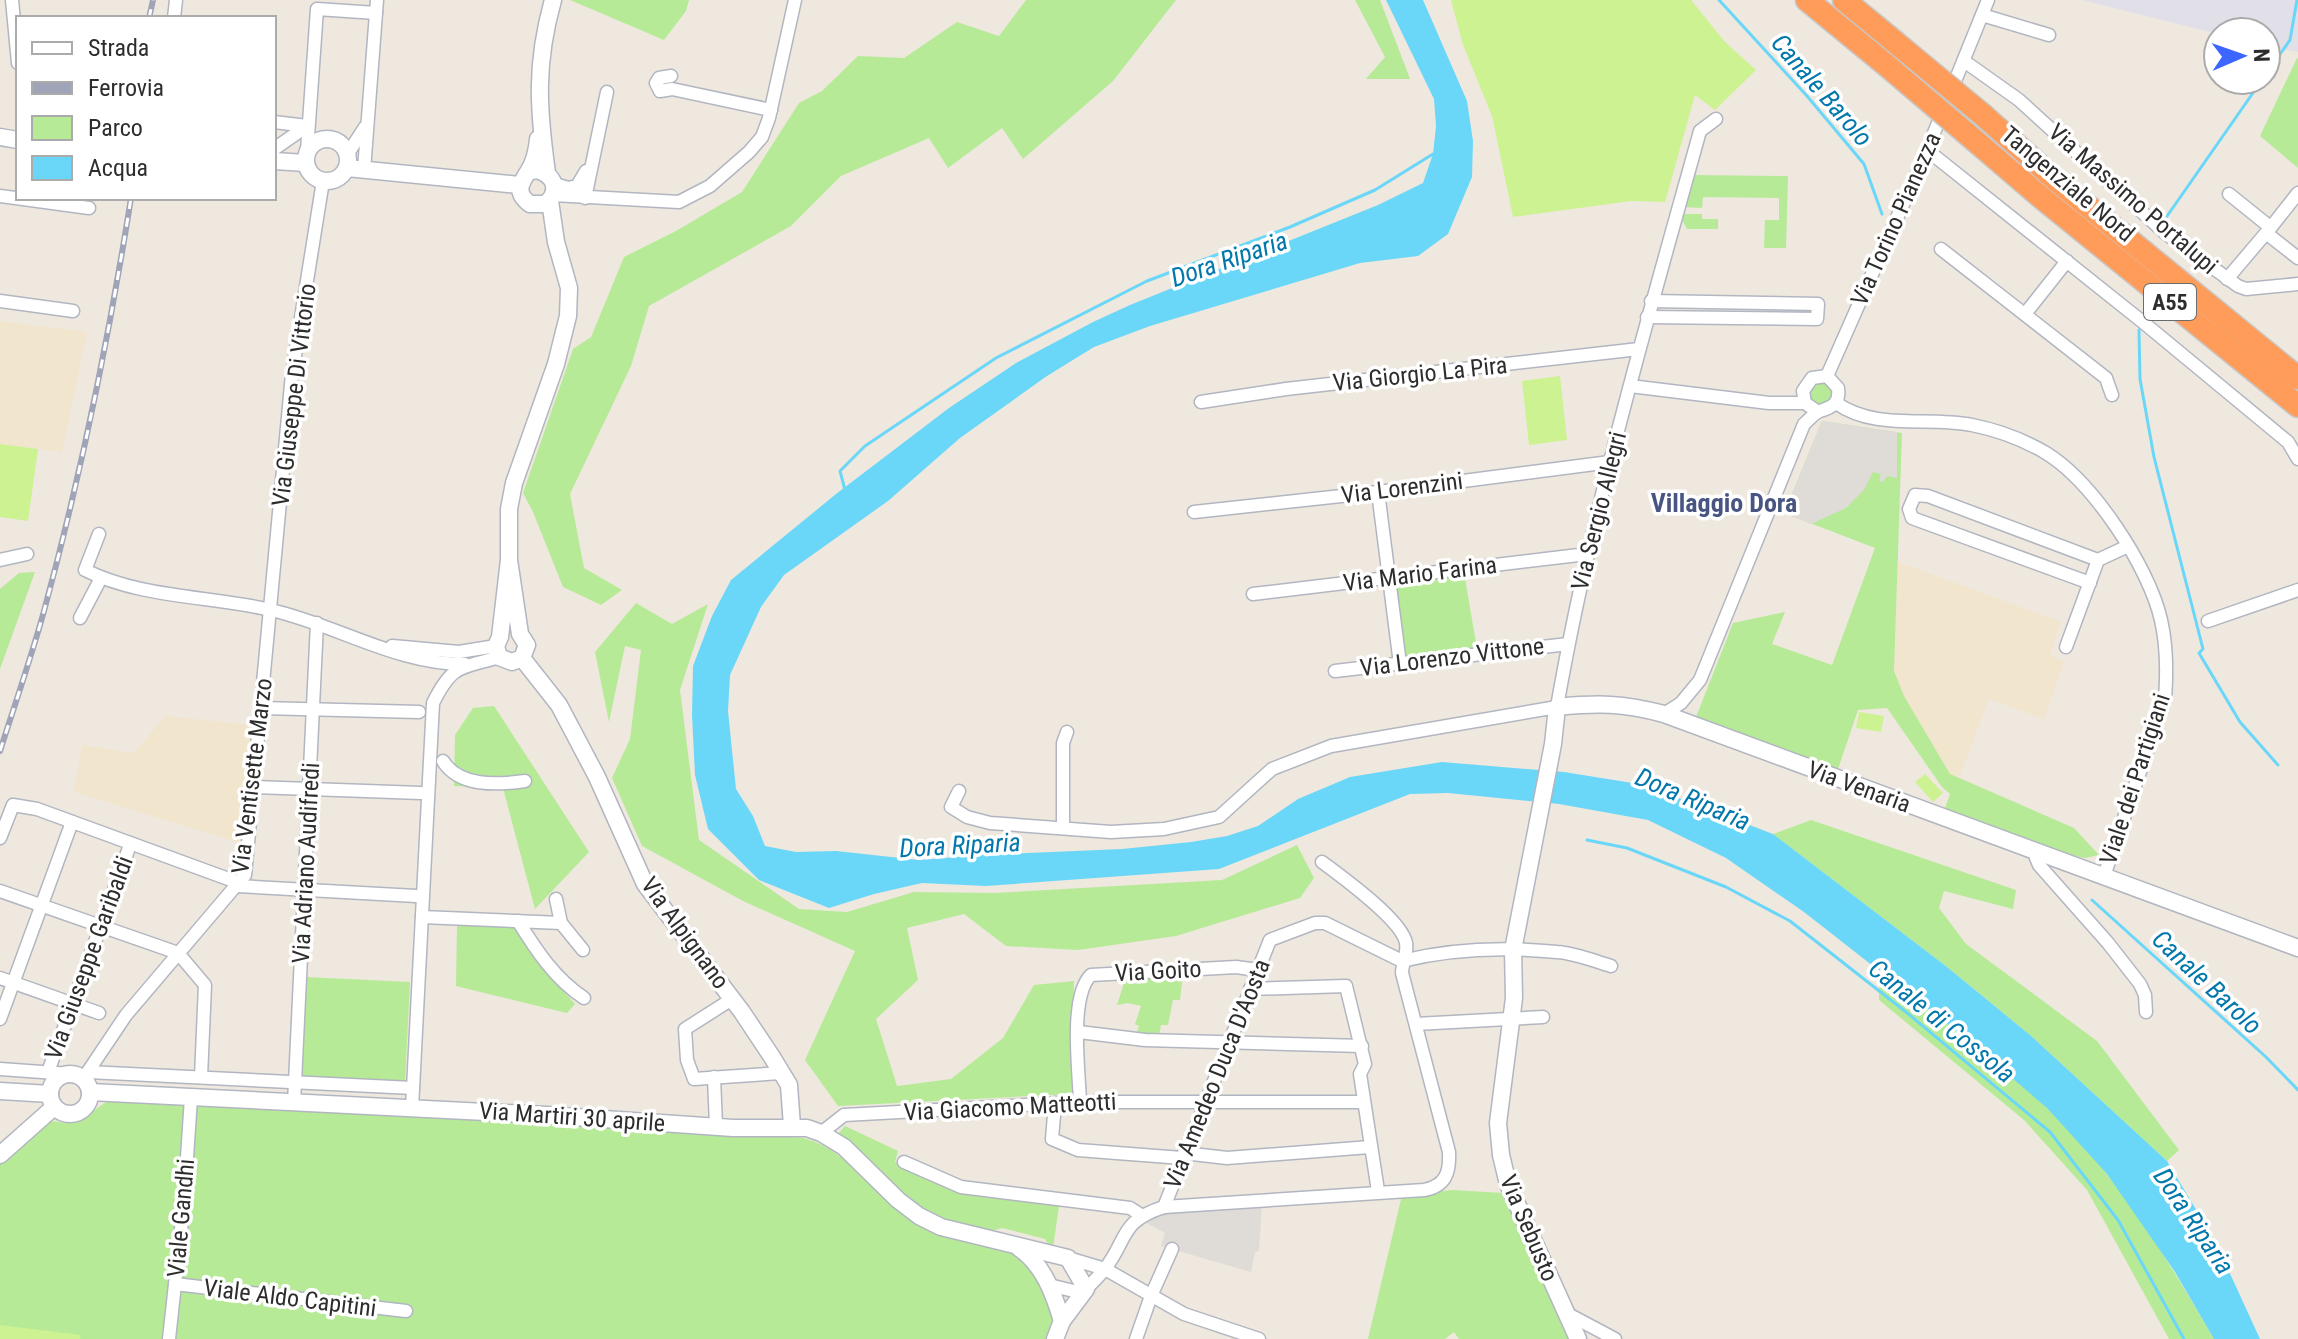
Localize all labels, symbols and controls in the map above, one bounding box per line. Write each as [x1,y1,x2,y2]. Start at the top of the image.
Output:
legend [16,16,276,200]
north arrow [2202,16,2282,96]
water label: Canale Barolo [1765,28,1879,152]
text: Strada [88,34,149,62]
text: N [2249,48,2274,62]
text: Ferrovia [88,74,164,102]
text: Parco [88,114,143,142]
street label: Via Massimo Portalupi [2043,118,2223,280]
street label: Tangenziale Nord [1996,120,2140,248]
street label: Via Torino Pianezza [1845,128,1947,310]
text: Acqua [88,154,148,182]
water label: Dora Riparia [1167,225,1291,293]
street label: Via Giuseppe Di Vittorio [266,282,322,508]
road number: A55 [2144,284,2196,320]
street label: Via Giorgio La Pira [1331,351,1509,397]
street label: Via Sergio Allegri [1566,429,1632,593]
street label: Via Lorenzini [1339,467,1465,509]
district label: Villaggio Dora [1651,488,1797,518]
street label: Via Mario Farina [1342,551,1498,597]
street label: Via Lorenzo Vittone [1358,632,1546,682]
street label: Via Ventisette Marzo [226,677,278,875]
street label: Viale dei Partigiani [2094,690,2176,868]
street label: Via Venaria [1804,755,1914,819]
water label: Dora Riparia [1631,761,1755,837]
street label: Via Adriano Audifredi [287,762,325,964]
water label: Dora Riparia [899,827,1021,863]
street label: Via Giuseppe Garibaldi [39,852,139,1064]
street label: Via Alpignano [635,872,735,994]
water label: Canale Barolo [2146,924,2268,1040]
water label: Canale di Cossola [1863,953,2021,1089]
street label: Via Goito [1114,955,1202,987]
street label: Via Amedeo Duca D'Aosta [1158,955,1276,1193]
street label: Via Giacomo Matteotti [903,1087,1117,1127]
street label: Via Martiri 30 aprile [478,1097,666,1137]
street label: Viale Gandhi [162,1157,200,1279]
water label: Dora Riparia [2148,1162,2240,1280]
street label: Via Sebusto [1494,1171,1564,1285]
street label: Viale Aldo Capitini [202,1274,378,1322]

